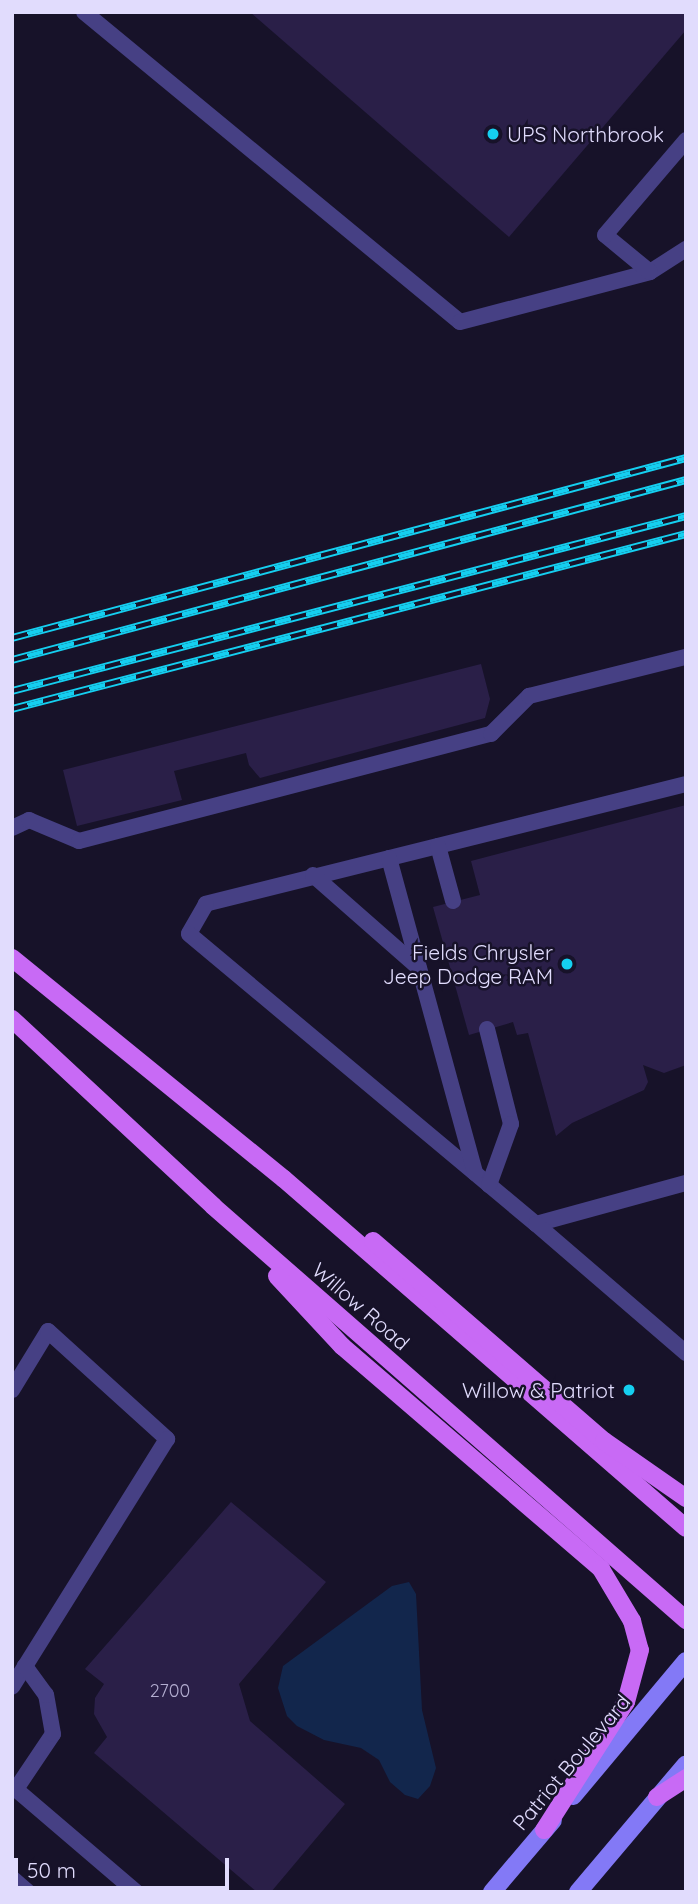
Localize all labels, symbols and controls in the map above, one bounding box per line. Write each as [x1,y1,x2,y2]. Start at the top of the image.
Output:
place label: UPS Northbrook [507,121,664,147]
marker: UPS Northbrook [485,126,501,142]
place label: Fields Chrysler Jeep Dodge RAM [383,939,553,989]
marker: Fields Chrysler Jeep Dodge RAM [559,956,575,972]
street label: Willow Road [307,1257,415,1355]
place label: Willow & Patriot [462,1377,615,1403]
marker: Willow & Patriot [621,1382,637,1398]
house number: 2700 [150,1680,190,1702]
street label: Patriot Boulevard [507,1689,635,1835]
scale bar [18,1844,233,1888]
text: 50 m [27,1857,76,1883]

